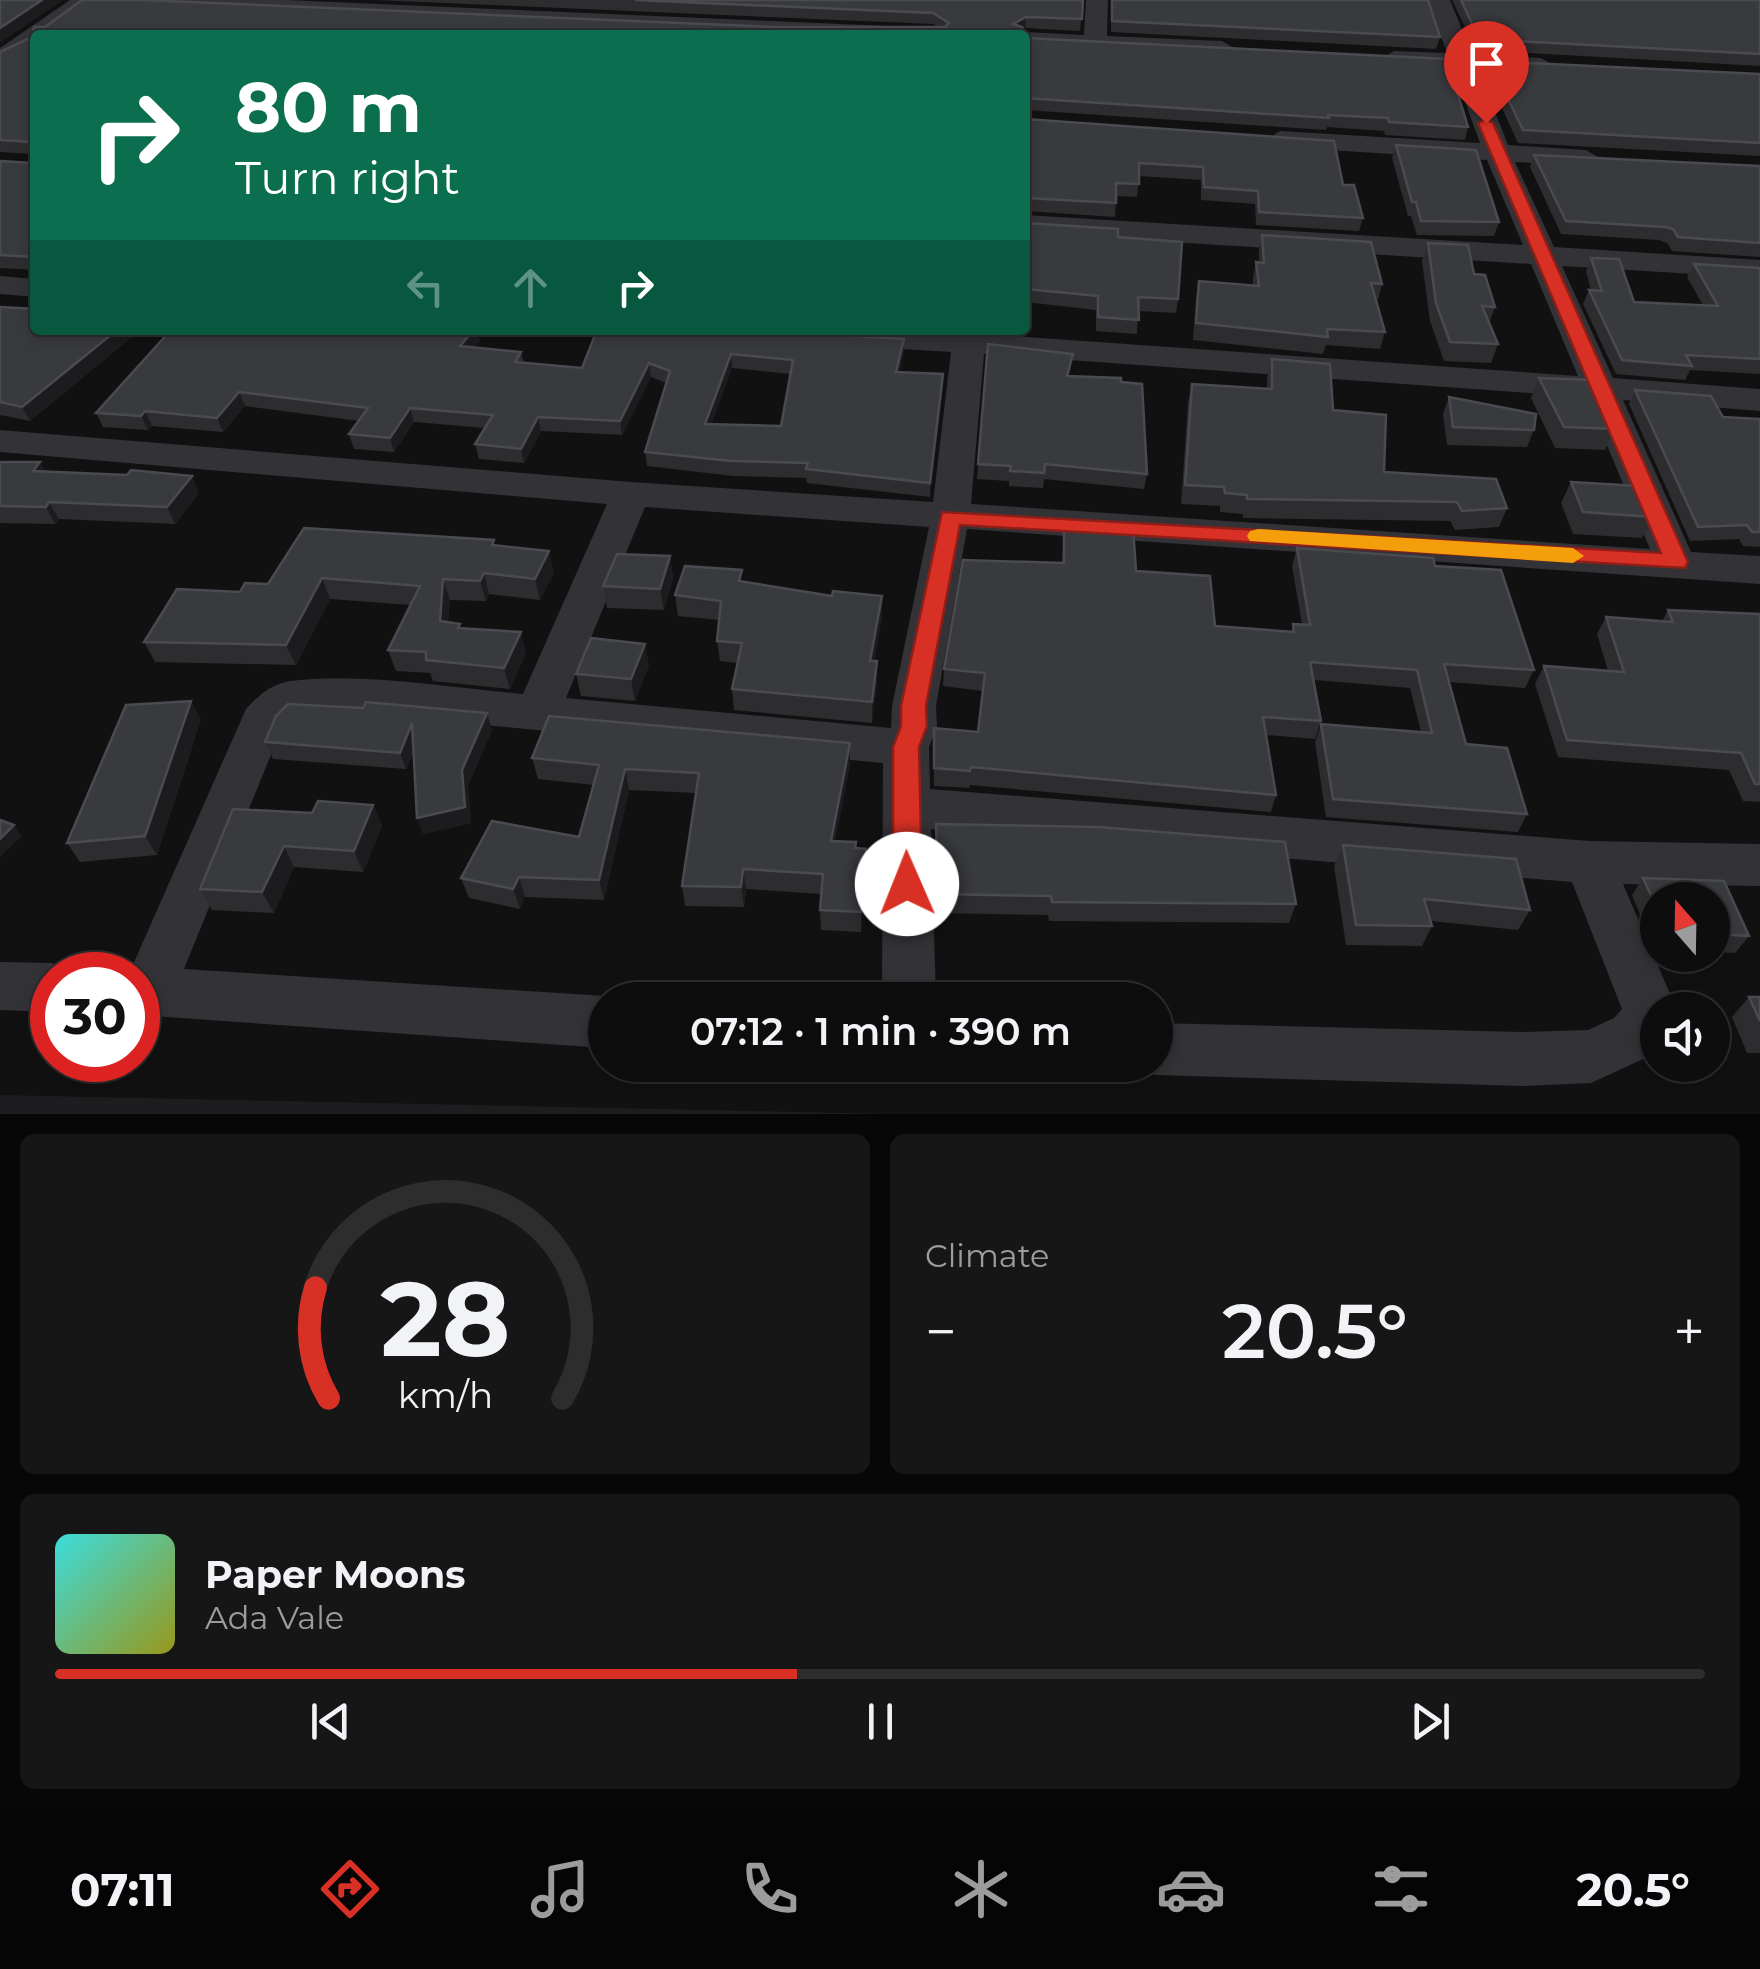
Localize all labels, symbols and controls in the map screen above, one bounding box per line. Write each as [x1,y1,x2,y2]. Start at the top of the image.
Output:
pin [1444,21,1529,124]
icon: arrive [1459,36,1514,91]
text: 80 m [235,64,422,150]
icon: right [70,70,200,200]
text: Turn right [235,150,460,205]
icon: left [398,260,453,315]
icon: ahead [503,260,558,315]
icon: right [608,260,663,315]
position arrow [855,832,959,936]
north arrow [1640,882,1730,972]
map controls [1640,882,1730,1082]
speed limit sign: 30 [30,952,160,1082]
button: sound [1640,992,1730,1082]
text: 07:12 · 1 min · 390 m [690,1008,1071,1055]
text: Climate [925,1236,1049,1275]
text: 28 [380,1255,510,1382]
text: 20.5° [1222,1285,1408,1377]
text: − [925,1298,957,1365]
text: + [1673,1298,1705,1365]
text: km/h [397,1373,493,1417]
text: Paper Moons [205,1551,466,1598]
text: Ada Vale [205,1598,344,1637]
icon: previous [303,1694,358,1749]
icon: pause [853,1694,908,1749]
icon: next [1403,1694,1458,1749]
icon: directions [315,1854,385,1924]
icon: music [525,1854,595,1924]
icon: phone [735,1854,805,1924]
icon: climate [946,1854,1016,1924]
icon: car [1156,1854,1226,1924]
icon: filters [1366,1854,1436,1924]
text: 07:11 [70,1862,175,1917]
text: 20.5° [1576,1862,1690,1917]

